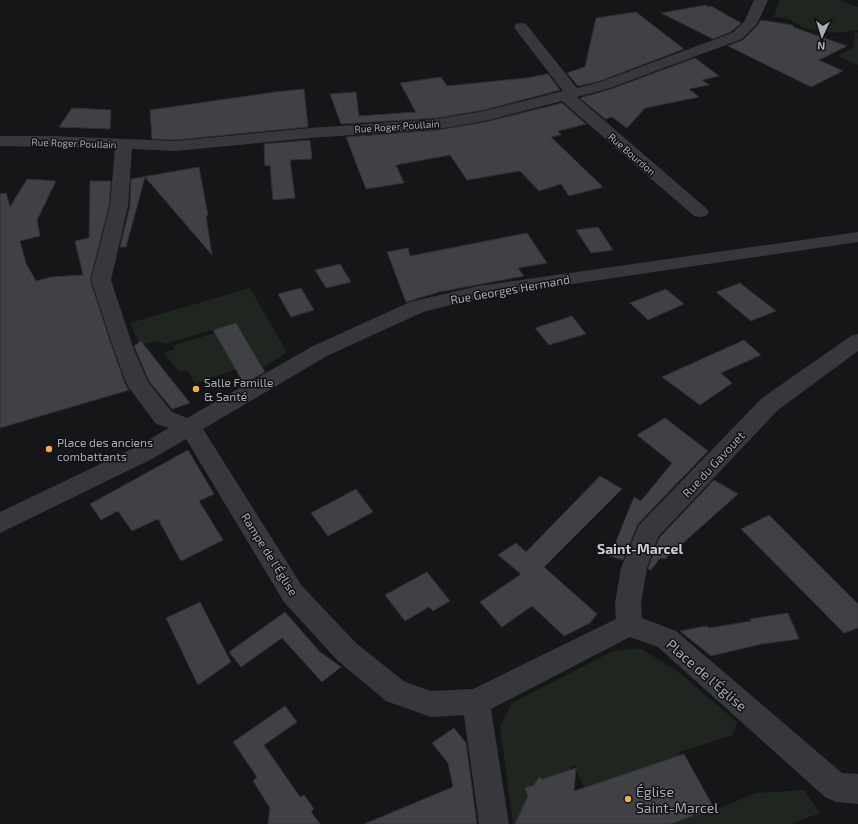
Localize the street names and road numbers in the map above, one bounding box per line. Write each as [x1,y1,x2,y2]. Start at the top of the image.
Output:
street label: Rue Roger Poullain [354,117,440,135]
street label: Rue Bourdon [606,130,658,178]
street label: Rue Roger Poullain [31,136,117,150]
street label: Rue Georges Hermand [449,272,571,306]
street label: Rue du Gavouet [679,428,747,500]
street label: Rampe de l'Église [239,510,301,598]
street label: Place de l'Église [663,636,751,714]

